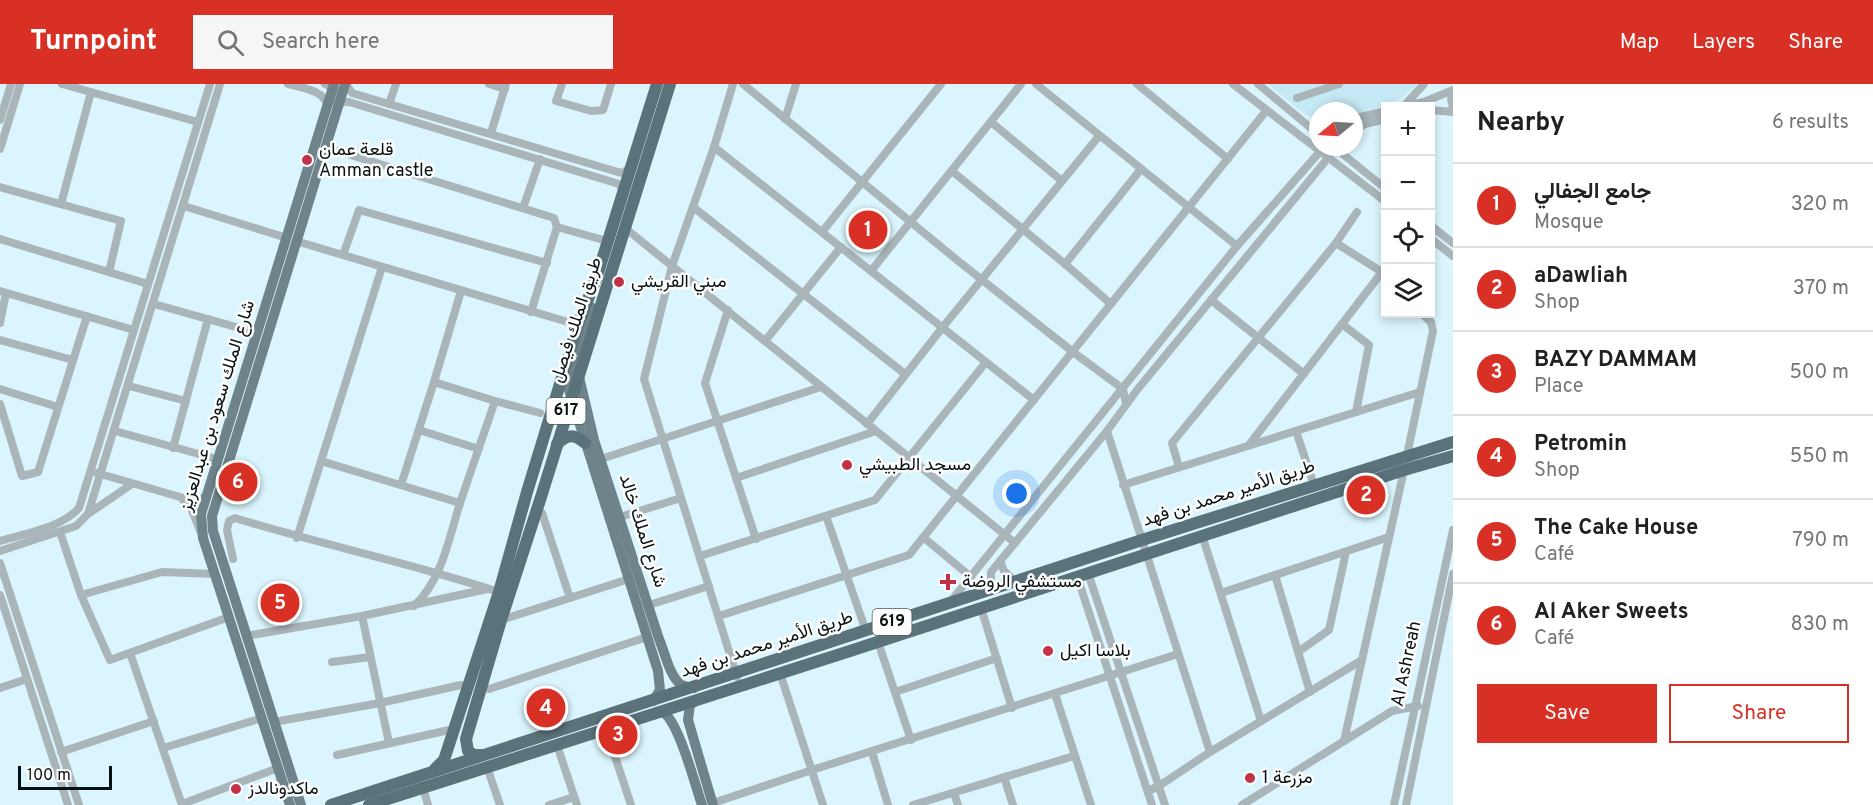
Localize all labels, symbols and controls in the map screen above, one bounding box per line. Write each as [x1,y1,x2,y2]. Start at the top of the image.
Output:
search box [193,15,613,69]
text: Turnpoint [30,24,157,60]
icon: search [214,26,247,59]
text: Search here [262,29,379,56]
text: Map [1620,29,1659,56]
text: Layers [1692,29,1755,56]
text: Share [1788,29,1843,56]
north arrow [1309,102,1363,156]
map controls [1381,102,1435,318]
button: + [1381,102,1435,156]
text: Nearby [1477,107,1565,140]
text: 6 results [1772,110,1849,136]
place label: قلعة عمان Amman castle [319,139,434,183]
marker: قلعة عمان Amman castle [300,153,314,167]
button: − [1381,156,1435,210]
text: جامع الجفالي [1534,179,1651,206]
text: 1 [1493,192,1501,218]
text: 320 m [1791,192,1849,218]
pin: 1 [848,208,888,252]
button: locate [1381,210,1435,264]
text: Mosque [1534,210,1603,236]
street label: طريق الملك فيصل [546,254,608,386]
text: aDawliah [1534,263,1628,290]
button: layers [1381,264,1435,318]
place label: مبني القريشي [631,271,727,296]
marker: مبني القريشي [612,275,626,289]
text: 2 [1490,276,1503,302]
text: 370 m [1793,276,1849,302]
text: Shop [1534,290,1580,316]
street label: شارع الملك سعود بن عبدالعزيز [175,298,261,515]
text: BAZY DAMMAM [1534,347,1697,374]
text: 3 [1491,360,1503,386]
text: 500 m [1789,360,1849,386]
text: Place [1534,374,1584,400]
road number: 617 [546,398,586,424]
text: Petromin [1534,431,1627,458]
text: 4 [1490,444,1503,470]
text: 550 m [1790,444,1849,470]
place label: مسجد الطبيشي [859,454,971,479]
street label: طريق الأمير محمد بن فهد [1140,455,1318,533]
marker: مسجد الطبيشي [840,458,854,472]
text: Shop [1534,458,1580,484]
pin: 6 [218,460,258,504]
street label: شارع الملك خالد [613,471,671,591]
pin: 2 [1346,472,1386,518]
your location [1002,479,1031,508]
text: The Cake House [1534,515,1698,542]
text: 5 [1490,528,1503,554]
text: 790 m [1792,528,1849,554]
text: Café [1534,542,1574,568]
place label: مستشفي الروضة [962,571,1082,596]
marker: مستشفي الروضة [939,573,957,591]
pin: 5 [260,580,300,626]
text: Al Aker Sweets [1534,599,1688,626]
street label: طريق الأمير محمد بن فهد [678,606,856,684]
road number: 619 [872,609,912,635]
text: 6 [1490,612,1503,638]
text: 830 m [1790,612,1849,638]
street label: Al Ashreah [1387,619,1427,709]
text: Café [1534,626,1574,652]
place label: بلاسا اكيل [1060,640,1131,663]
marker: بلاسا اكيل [1041,644,1055,658]
button: Save [1477,684,1657,743]
button: Share [1669,684,1849,743]
pin: 4 [526,686,566,730]
pin: 3 [598,712,638,758]
scale bar [18,763,112,790]
text: 100 m [27,766,71,786]
place label: مزرعة 1 [1262,767,1313,790]
marker: مزرعة 1 [1243,771,1257,785]
place label: ماكدونالدز [247,778,319,801]
marker: ماكدونالدز [229,782,243,796]

